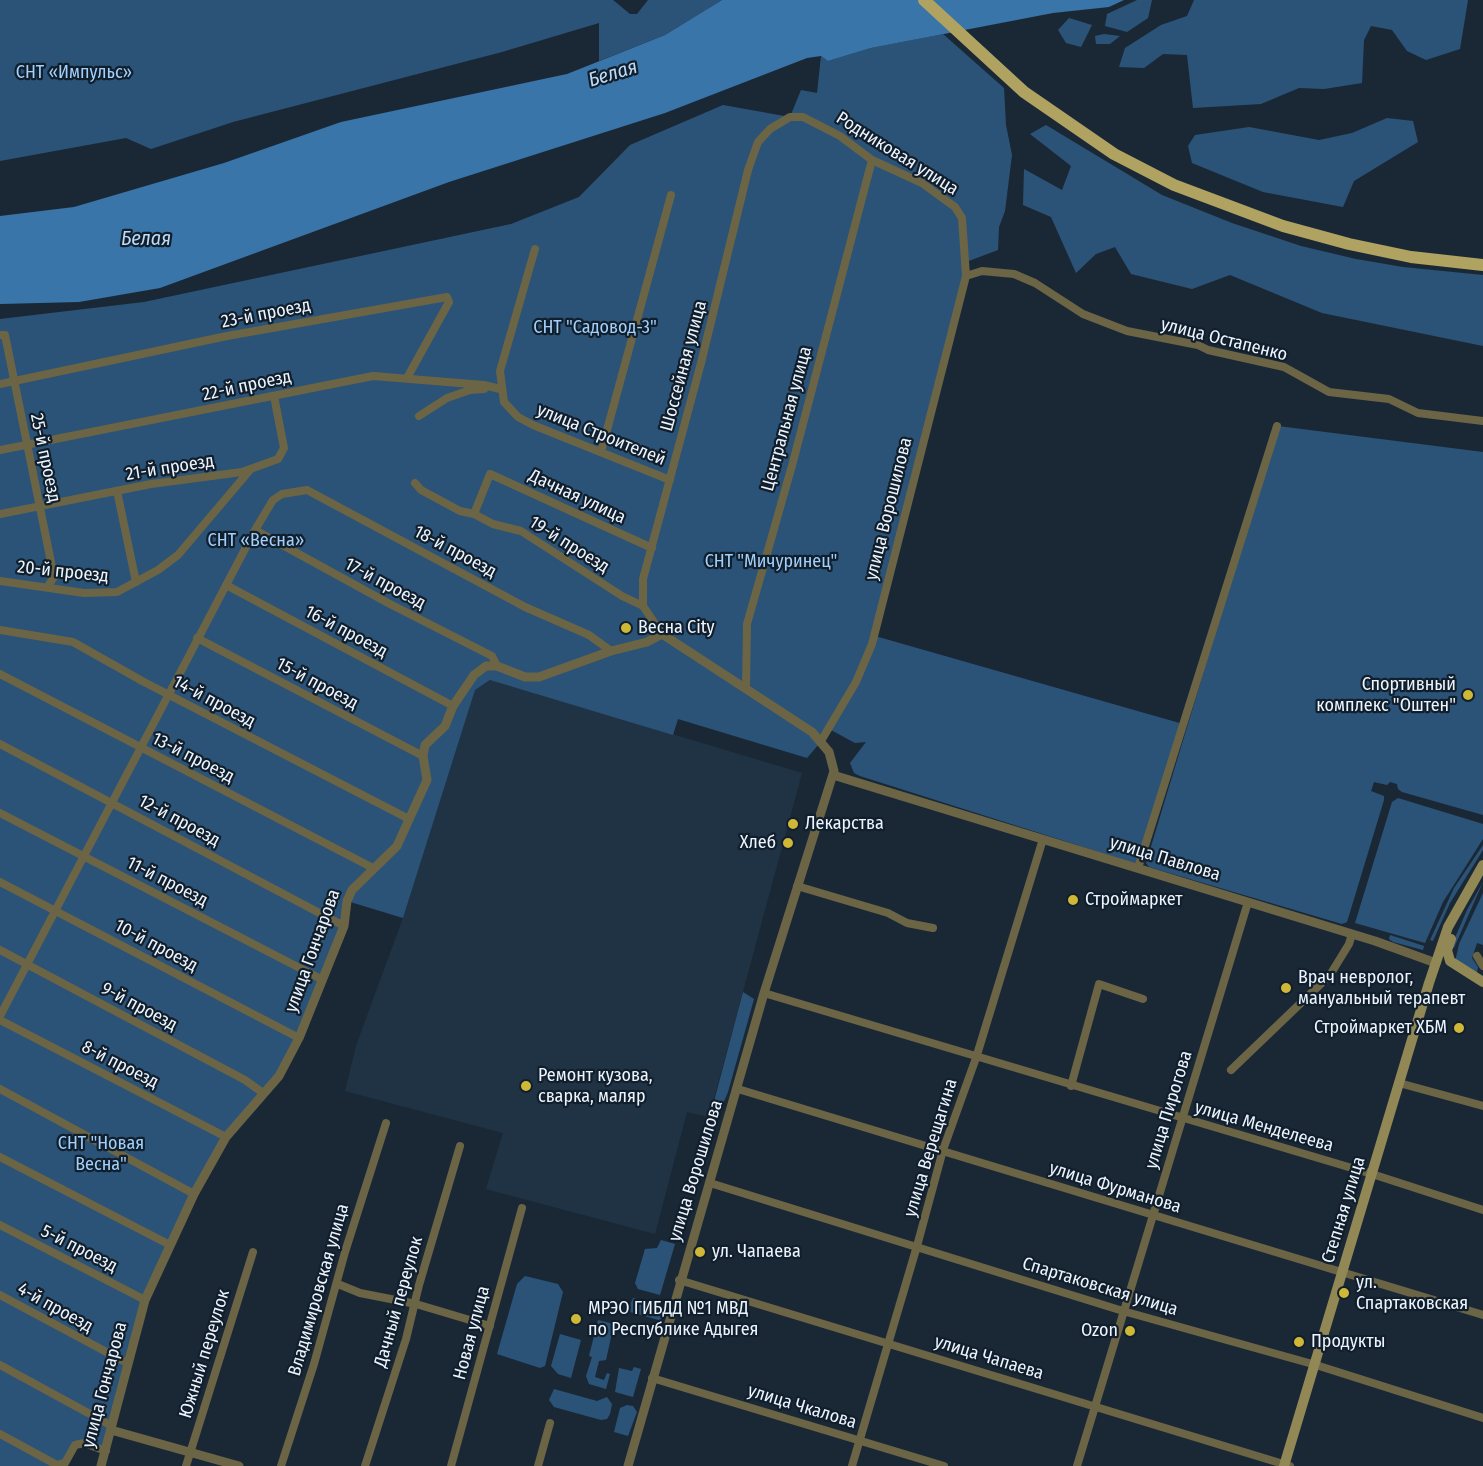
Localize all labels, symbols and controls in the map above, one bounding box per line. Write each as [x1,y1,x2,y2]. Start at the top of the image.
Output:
water label: Белая [585,55,641,93]
park label: СНТ «Импульс» [16,62,132,84]
street label: Родниковая улица [832,108,962,200]
water label: Белая [121,227,171,251]
street label: 23-й проезд [220,295,312,333]
street label: Шоссейная улица [656,298,712,434]
street label: улица Остапенко [1159,314,1289,366]
park label: СНТ "Садовод-3" [533,317,657,339]
street label: Центральная улица [757,344,817,494]
street label: 22-й проезд [201,366,293,406]
street label: улица Строителей [533,399,669,471]
street label: 25-й проезд [25,411,65,505]
street label: улица Ворошилова [861,435,917,583]
street label: 21-й проезд [124,450,216,486]
street label: Дачная улица [525,465,629,529]
street label: 19-й проезд [525,512,613,578]
street label: 18-й проезд [410,521,500,583]
park label: СНТ «Весна» [208,530,304,552]
park label: СНТ "Мичуринец" [705,551,837,573]
street label: 17-й проезд [341,554,429,614]
street label: 20-й проезд [16,556,110,588]
street label: 16-й проезд [301,601,391,663]
place label: Весна City [638,617,715,639]
marker: Весна City [619,621,633,635]
street label: 15-й проезд [272,653,362,715]
street label: 14-й проезд [169,671,259,733]
place label: Спортивный комплекс "Оштен" [1316,674,1456,716]
marker: Спортивный комплекс "Оштен" [1461,688,1475,702]
street label: 13-й проезд [148,728,238,788]
street label: 12-й проезд [134,790,224,852]
place label: Лекарства [805,813,884,835]
marker: Лекарства [786,817,800,831]
place label: Хлеб [740,832,776,854]
street label: улица Павлова [1107,832,1223,886]
marker: Хлеб [781,836,795,850]
street label: 11-й проезд [123,852,211,912]
street label: улица Гончарова [281,887,345,1015]
place label: Строймаркет [1085,889,1183,911]
marker: Строймаркет [1066,893,1080,907]
street label: 10-й проезд [111,915,201,977]
place label: Врач невролог, мануальный терапевт [1298,967,1465,1010]
street label: 9-й проезд [97,978,181,1036]
marker: Врач невролог, мануальный терапевт [1279,981,1293,995]
place label: Строймаркет ХБМ [1314,1017,1447,1039]
marker: Строймаркет ХБМ [1452,1021,1466,1035]
street label: 8-й проезд [78,1036,162,1094]
street label: улица Пирогова [1141,1048,1197,1172]
place label: Ремонт кузова, сварка, маляр [538,1065,652,1108]
street label: улица Верещагина [900,1076,962,1220]
marker: Ремонт кузова, сварка, маляр [519,1079,533,1093]
street label: улица Менделеева [1192,1097,1336,1157]
street label: улица Ворошилова [664,1098,728,1244]
park label: СНТ "Новая Весна" [58,1133,144,1176]
street label: Степная улица [1318,1154,1370,1266]
street label: улица Фурманова [1046,1158,1184,1218]
street label: Владимировская улица [284,1201,354,1379]
street label: 5-й проезд [37,1221,121,1277]
street label: Дачный переулок [370,1234,428,1370]
place label: ул. Чапаева [712,1241,801,1263]
marker: ул. Чапаева [693,1245,707,1259]
street label: Спартаковская улица [1020,1253,1180,1321]
place label: ул. Спартаковская [1356,1272,1468,1314]
street label: 4-й проезд [13,1278,97,1338]
street label: Новая улица [449,1284,495,1382]
marker: ул. Спартаковская [1337,1286,1351,1300]
street label: Южный переулок [175,1287,235,1421]
place label: МРЭО ГИБДД №1 МВД по Республике Адыгея [588,1298,758,1340]
marker: МРЭО ГИБДД №1 МВД по Республике Адыгея [569,1312,583,1326]
street label: улица Гончарова [78,1320,132,1450]
place label: Ozon [1081,1320,1118,1342]
marker: Ozon [1123,1324,1137,1338]
street label: улица Чапаева [932,1331,1046,1385]
place label: Продукты [1311,1331,1386,1353]
marker: Продукты [1292,1335,1306,1349]
street label: улица Чкалова [745,1380,859,1434]

